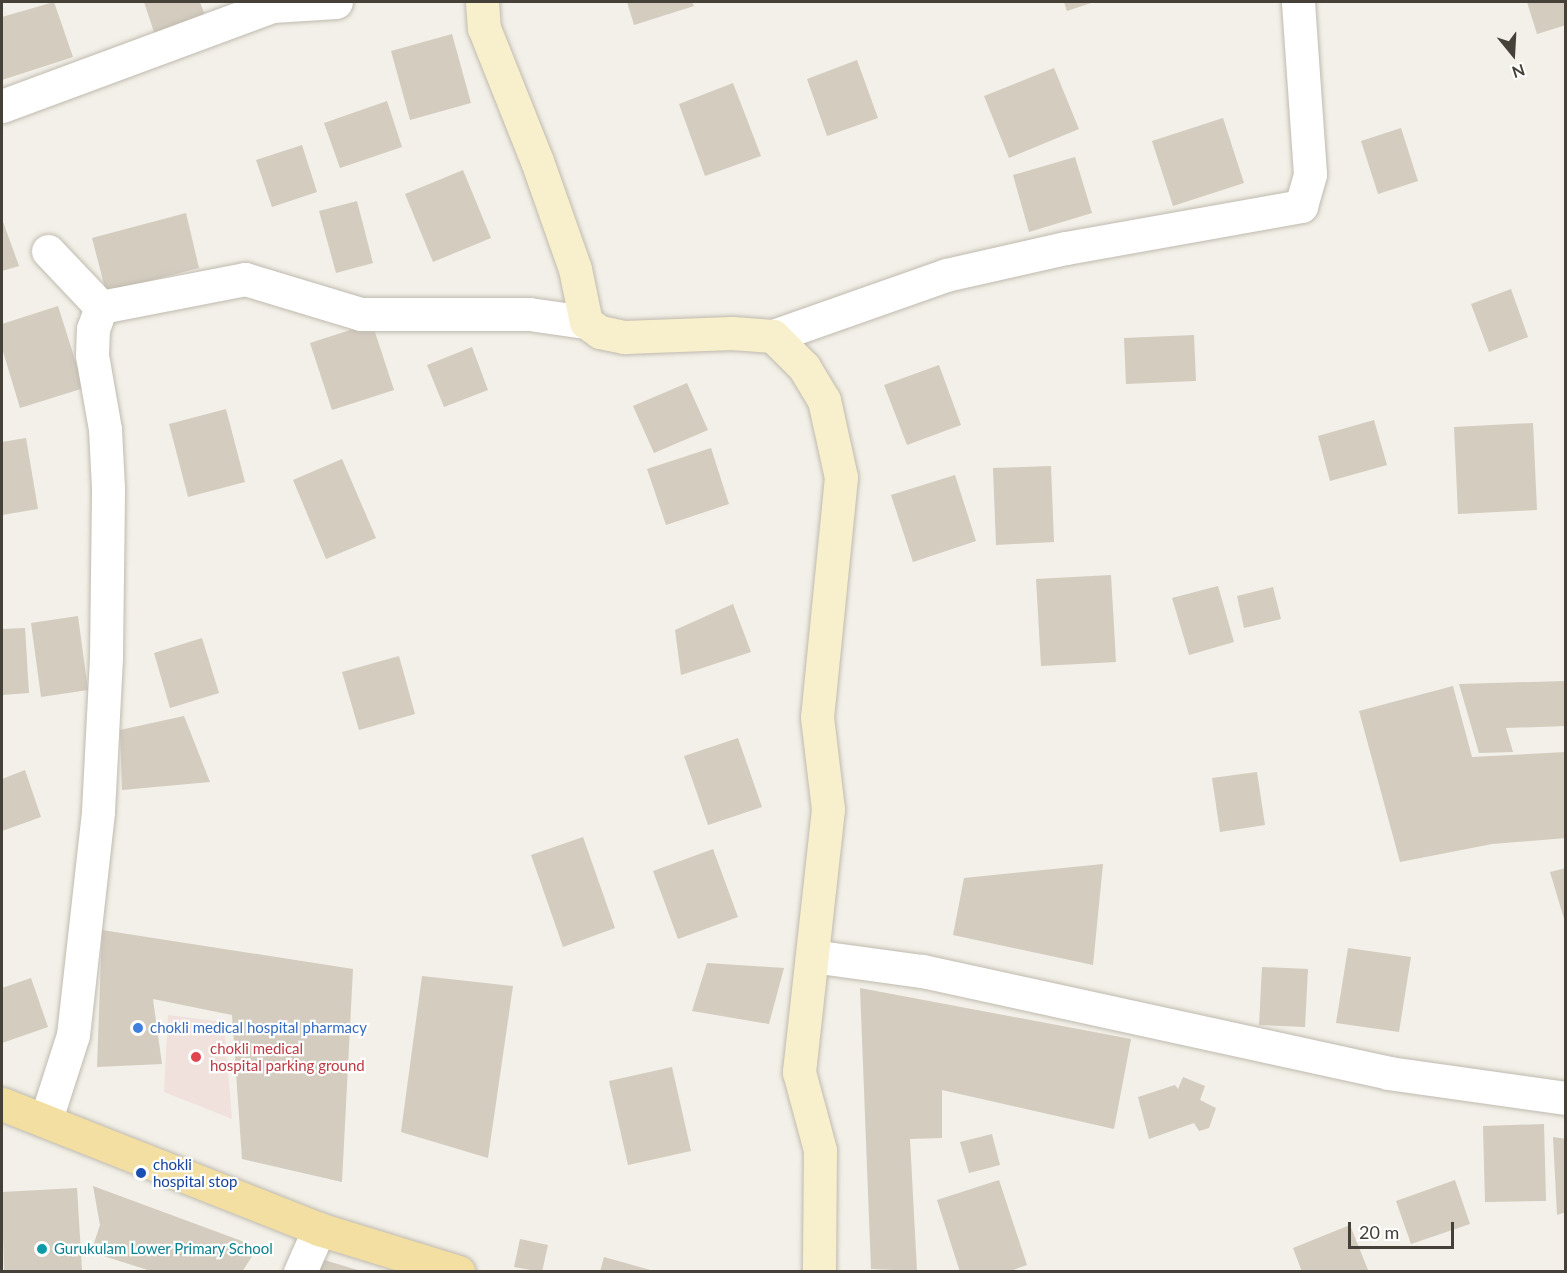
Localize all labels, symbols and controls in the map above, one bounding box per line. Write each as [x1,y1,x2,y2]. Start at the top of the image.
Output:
north arrow [1483,24,1543,84]
text: N [1510,61,1528,83]
place label: chokli medical hospital pharmacy [150,1019,367,1037]
marker: chokli medical hospital pharmacy [131,1021,145,1035]
place label: chokli medical hospital parking ground [210,1039,365,1074]
marker: chokli medical hospital parking ground [187,1048,205,1066]
place label: chokli hospital stop [153,1155,237,1190]
marker: chokli hospital stop [134,1166,148,1180]
scale bar [1351,1210,1458,1248]
text: 20 m [1359,1221,1399,1243]
place label: Gurukulam Lower Primary School [54,1240,274,1258]
marker: Gurukulam Lower Primary School [35,1242,49,1256]

